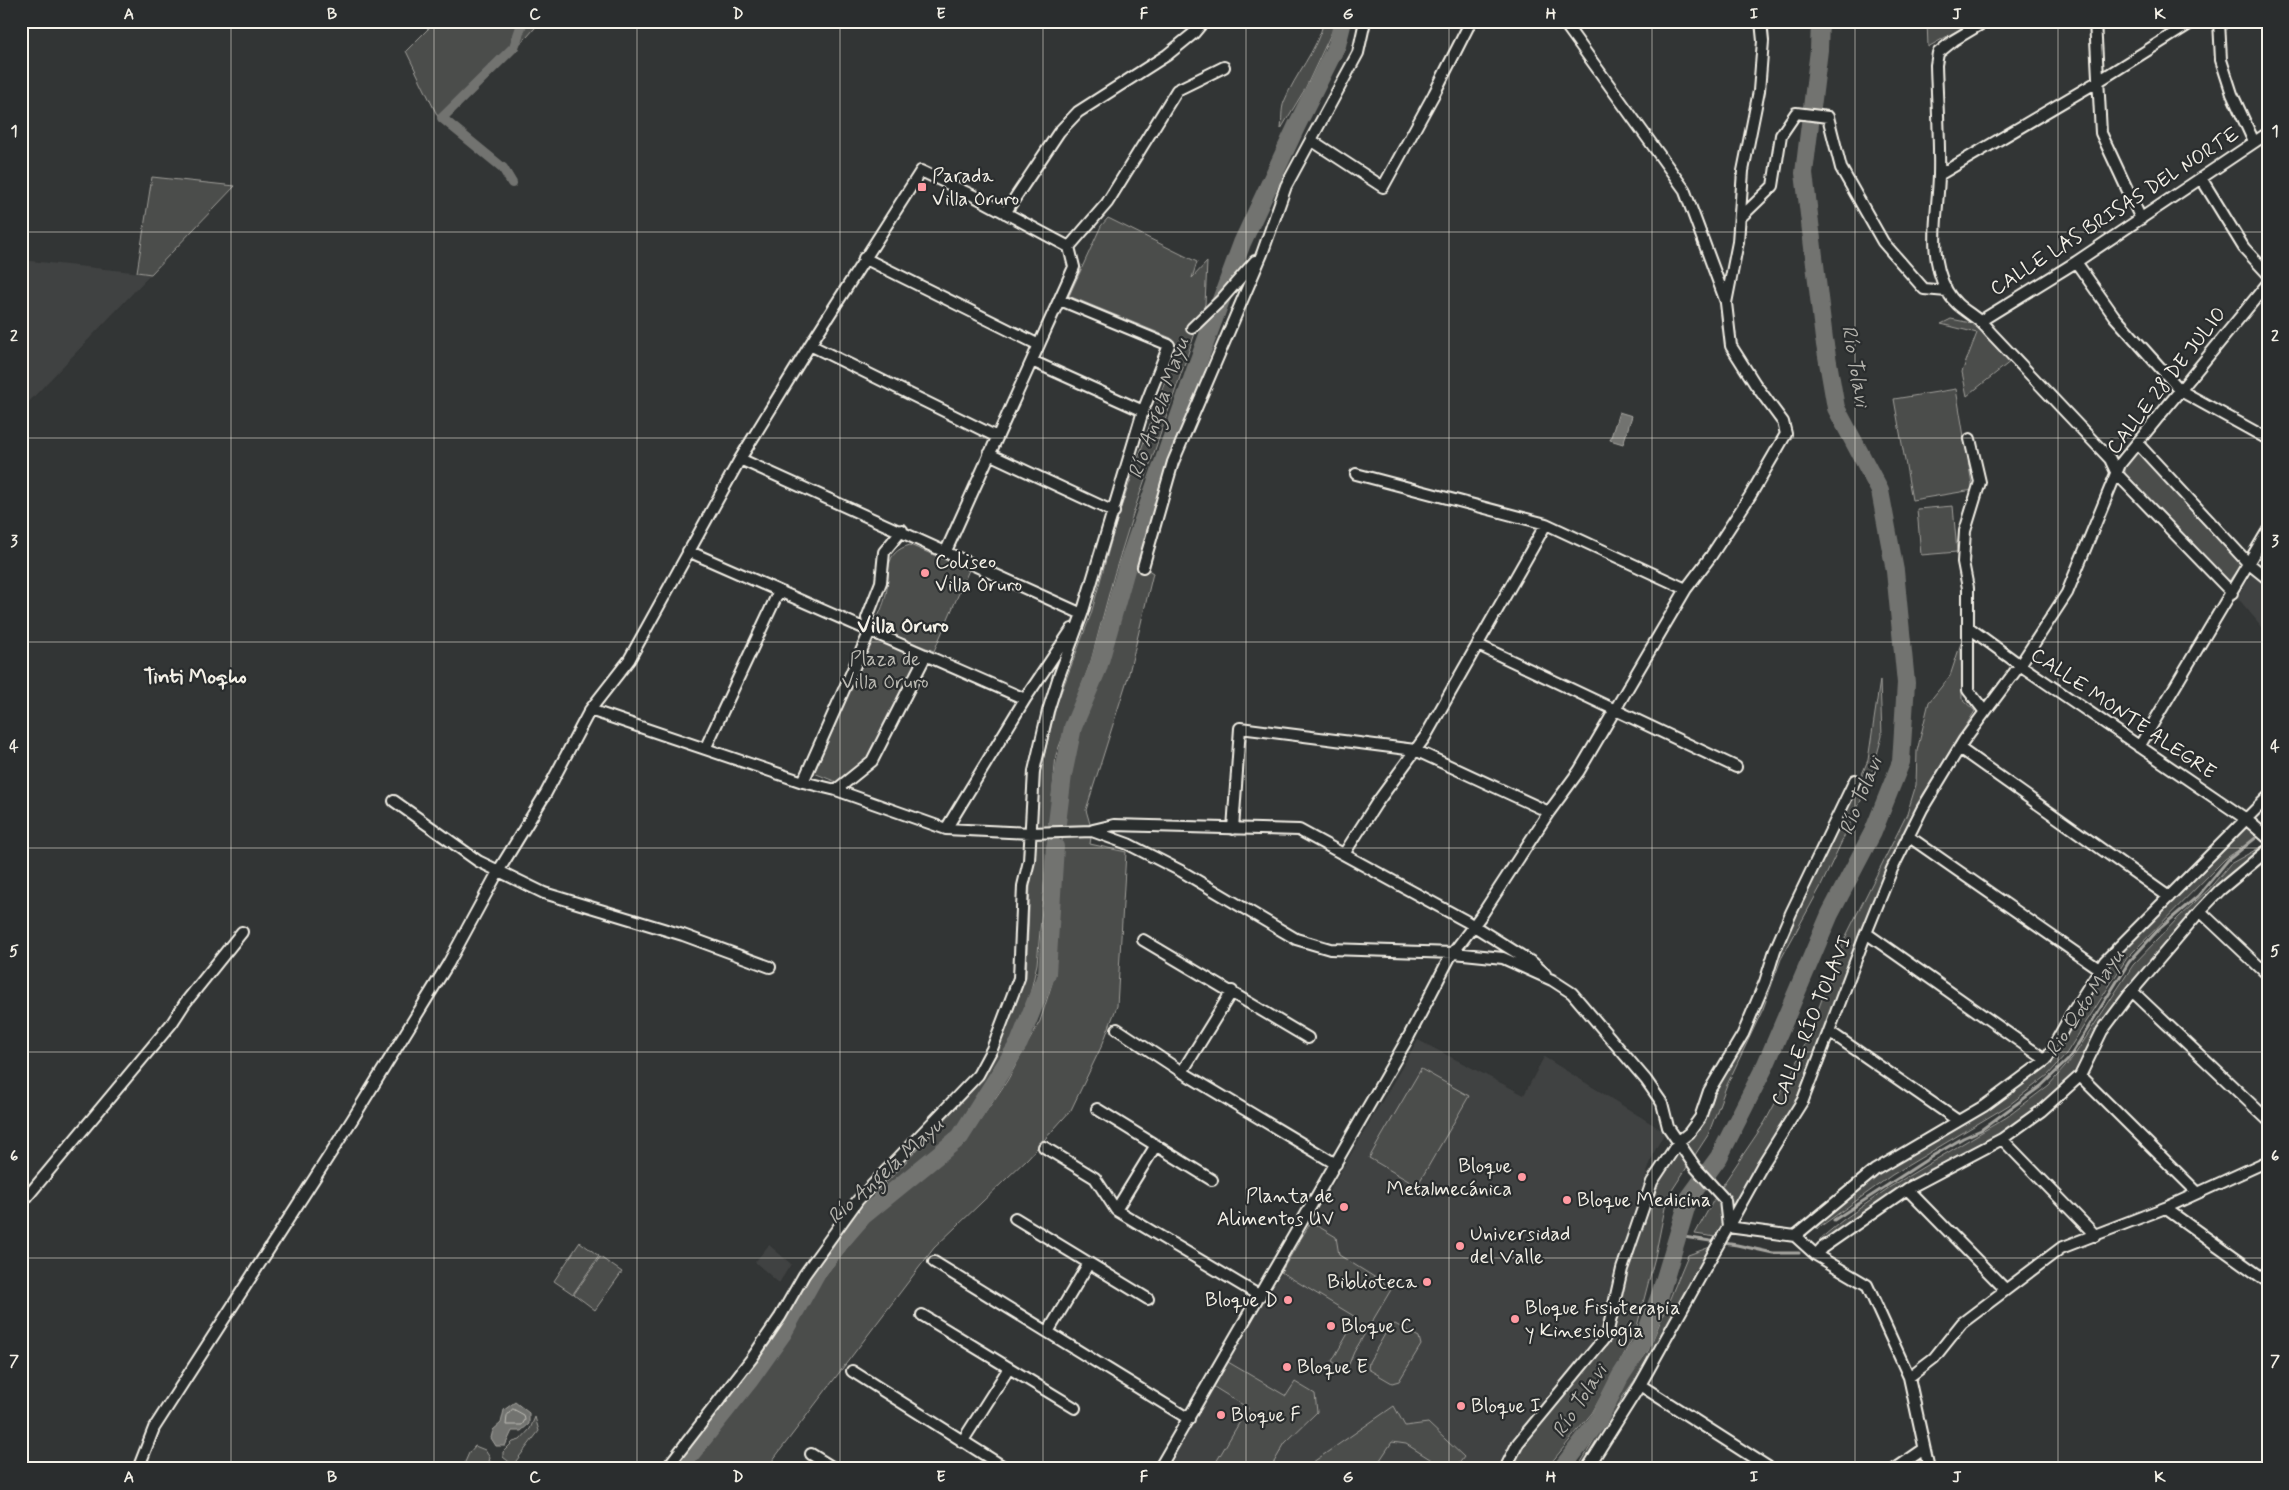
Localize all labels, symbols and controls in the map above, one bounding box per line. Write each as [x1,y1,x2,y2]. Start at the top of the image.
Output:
text: A [124,4,134,25]
text: B [327,4,337,25]
text: C [529,4,541,25]
text: D [732,4,744,25]
text: E [936,4,946,25]
text: F [1140,4,1149,25]
text: G [1343,4,1354,25]
text: H [1546,4,1557,25]
text: I [1750,4,1759,25]
text: J [1952,4,1962,25]
text: K [2154,4,2166,25]
text: 1 [10,121,18,142]
street label: CALLE LAS BRISAS DEL NORTE [1985,121,2245,303]
text: 1 [2271,121,2279,142]
place label: Parada Villa Oruro [932,163,1019,213]
marker: Parada Villa Oruro [916,181,928,193]
street label: CALLE 28 DE JULIO [2101,302,2233,460]
water label: Río Tolavi [1834,323,1876,411]
text: 2 [10,326,18,347]
text: 2 [2271,326,2279,347]
water label: Río Angela Mayu [1122,333,1198,483]
text: 3 [10,531,18,552]
text: 3 [2271,531,2279,552]
place label: Coliseo Villa Oruro [935,549,1022,599]
marker: Coliseo Villa Oruro [919,567,931,579]
district label: Villa Oruro [857,612,949,640]
street label: CALLE MONTE ALEGRE [2025,642,2221,786]
park label: Plaza de Villa Oruro [841,646,929,696]
district label: Tinti Moqho [143,663,247,691]
text: 4 [9,736,19,757]
text: 4 [2270,736,2280,757]
water label: Río Tolavi [1833,750,1890,839]
street label: CALLE RÍO TOLAVI [1765,932,1859,1110]
text: 5 [9,941,19,962]
text: 5 [2270,941,2280,962]
water label: Rio Qoto Mayu [2039,943,2132,1062]
water label: Río Angela Mayu [822,1111,952,1232]
text: 6 [10,1146,18,1167]
text: 6 [2271,1146,2279,1167]
place label: Bloque Metalmecánica [1387,1153,1512,1203]
marker: Bloque Metalmecánica [1516,1171,1528,1183]
place label: Planta de Alimentos UV [1217,1183,1334,1233]
place label: Bloque Medicina [1577,1187,1711,1214]
marker: Bloque Medicina [1561,1194,1573,1206]
marker: Planta de Alimentos UV [1338,1201,1350,1213]
place label: Universidad del Valle [1470,1221,1570,1271]
marker: Universidad del Valle [1454,1240,1466,1252]
place label: Biblioteca [1327,1269,1418,1296]
marker: Biblioteca [1421,1276,1433,1288]
place label: Bloque D [1205,1287,1278,1314]
marker: Bloque D [1282,1294,1294,1306]
place label: Bloque Fisioterapia y Kinesiología [1525,1295,1680,1346]
place label: Bloque C [1341,1313,1414,1340]
marker: Bloque Fisioterapia y Kinesiología [1509,1313,1521,1325]
marker: Bloque C [1325,1320,1337,1332]
text: 7 [9,1351,19,1372]
text: 7 [2270,1351,2280,1372]
place label: Bloque E [1297,1354,1368,1381]
water label: Río Tolavi [1546,1357,1615,1443]
marker: Bloque E [1281,1361,1293,1373]
place label: Bloque I [1471,1393,1541,1420]
marker: Bloque I [1455,1400,1467,1412]
place label: Bloque F [1231,1402,1301,1429]
marker: Bloque F [1215,1409,1227,1421]
text: A [124,1467,134,1488]
text: B [327,1467,337,1488]
text: C [529,1467,541,1488]
text: D [732,1467,744,1488]
text: E [936,1467,946,1488]
text: F [1140,1467,1149,1488]
text: G [1343,1467,1354,1488]
text: H [1546,1467,1557,1488]
text: I [1750,1467,1759,1488]
text: J [1952,1467,1962,1488]
text: K [2154,1467,2166,1488]

